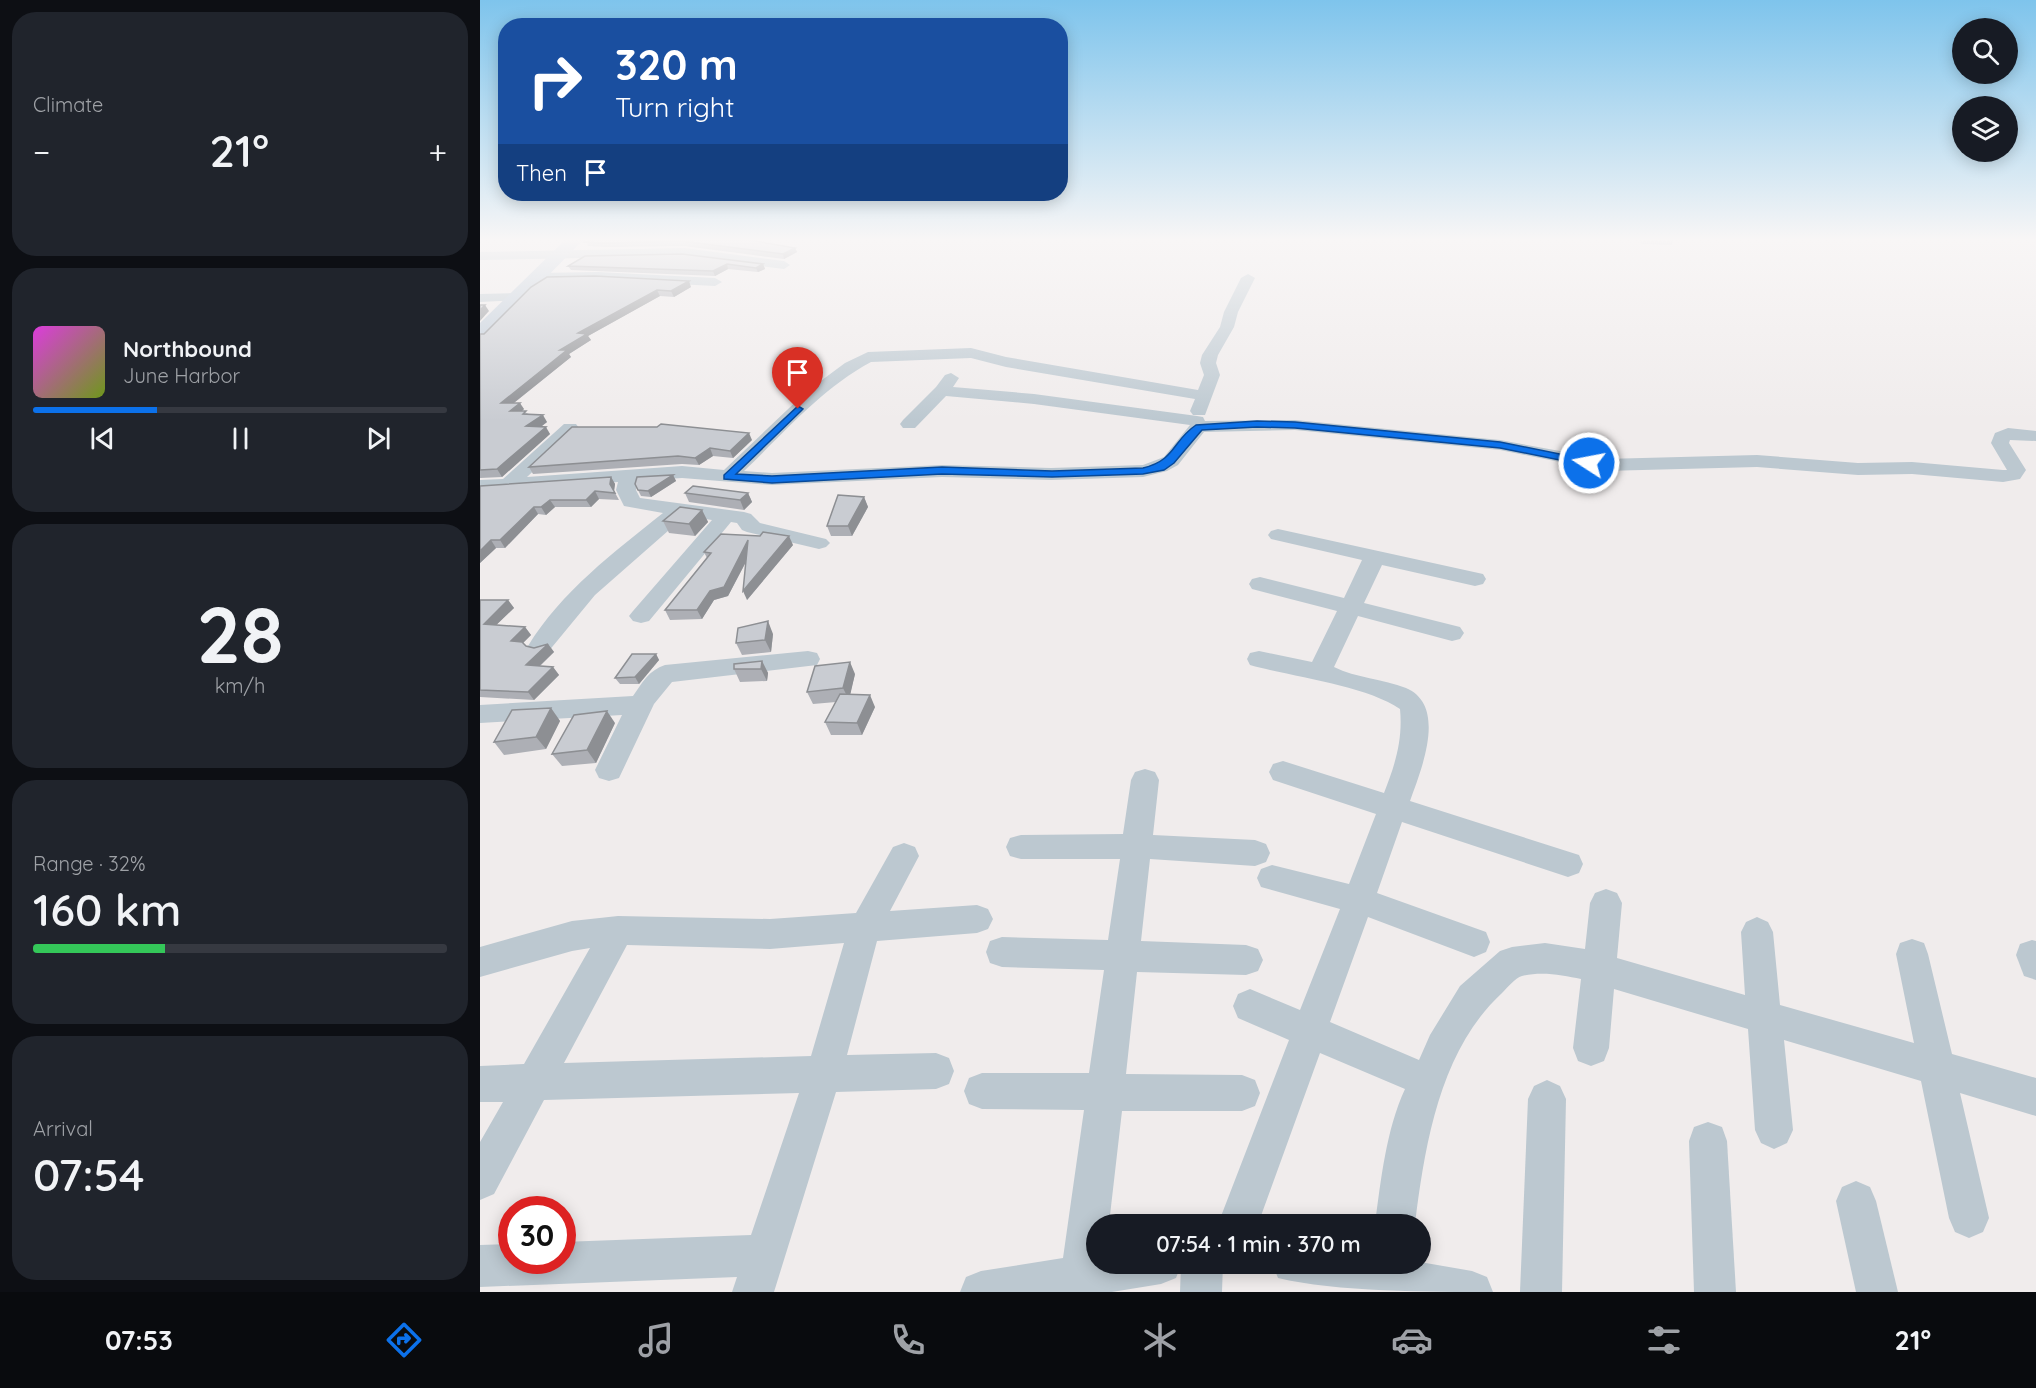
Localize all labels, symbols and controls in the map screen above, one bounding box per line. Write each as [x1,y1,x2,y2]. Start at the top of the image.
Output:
map controls [1952,18,2018,162]
button: search [1952,18,2018,84]
text: 320 m [615,38,738,91]
icon: right [516,42,594,120]
text: Turn right [615,90,734,124]
text: Climate [33,92,103,117]
button: layers [1952,96,2018,162]
text: 21° [210,122,269,178]
text: − [33,131,50,172]
text: + [428,131,447,172]
icon: arrive [579,156,612,189]
text: Then [516,159,567,187]
text: Northbound [123,335,252,363]
pin [772,347,823,409]
icon: arrive [781,356,814,389]
text: June Harbor [123,363,240,388]
icon: previous [86,422,119,455]
icon: pause [224,422,257,455]
icon: next [362,422,395,455]
position arrow [1557,431,1621,495]
text: 28 [196,585,284,683]
text: km/h [215,673,265,698]
text: Range · 32% [33,851,145,876]
text: 160 km [33,881,181,937]
text: Arrival [33,1116,93,1141]
text: 07:54 [33,1146,145,1202]
speed limit sign: 30 [498,1196,576,1274]
text: 07:54 · 1 min · 370 m [1156,1230,1361,1258]
icon: directions [383,1319,425,1361]
icon: music [635,1319,677,1361]
icon: phone [887,1319,929,1361]
icon: climate [1139,1319,1181,1361]
icon: car [1391,1319,1433,1361]
icon: filters [1643,1319,1685,1361]
text: 07:53 [105,1323,173,1357]
text: 21° [1895,1323,1931,1357]

